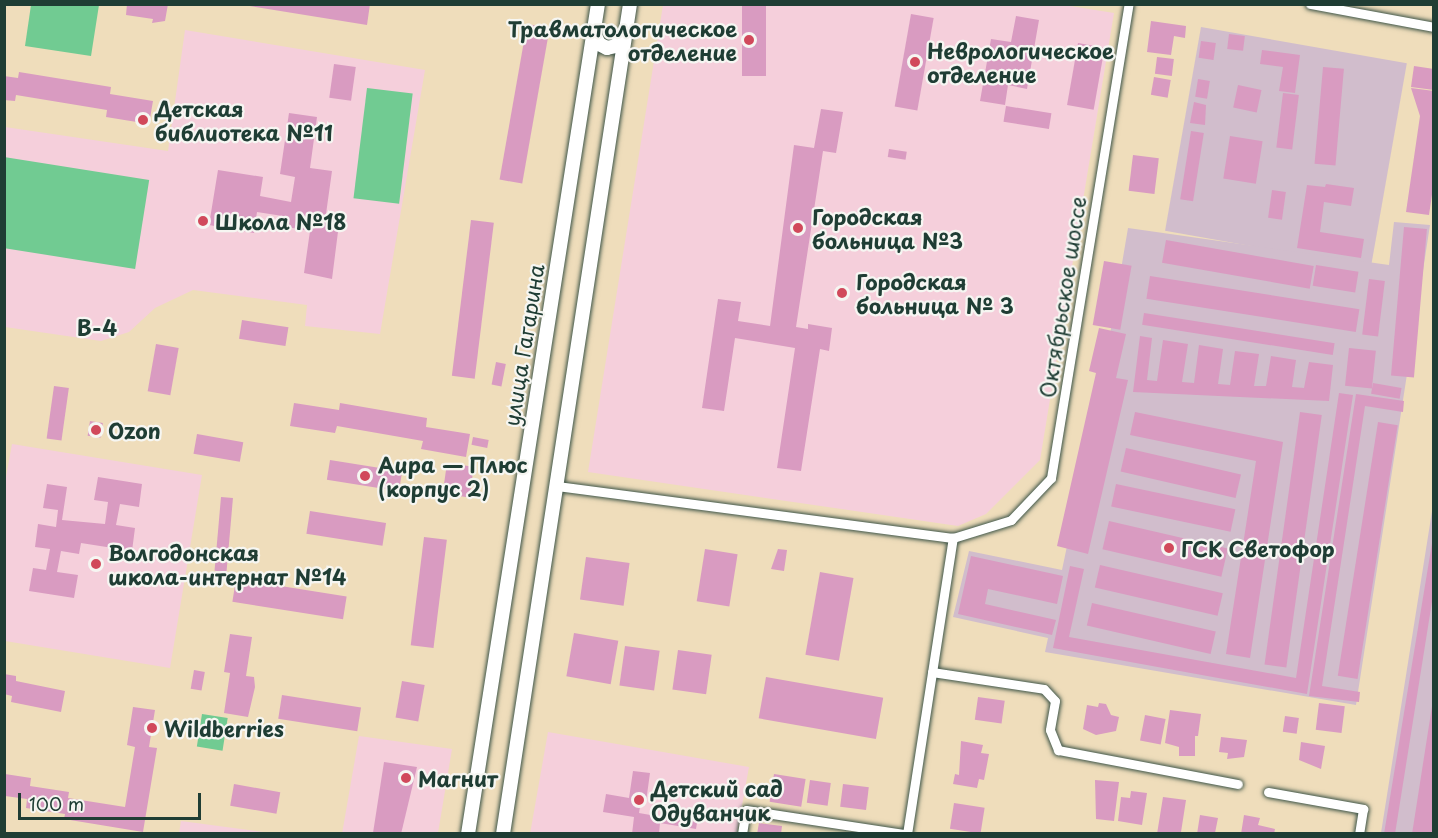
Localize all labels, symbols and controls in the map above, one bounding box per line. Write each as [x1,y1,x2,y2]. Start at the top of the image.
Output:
place label: Травматологическое отделение [508,15,737,65]
marker: Травматологическое отделение [742,33,756,47]
place label: Неврологическое отделение [927,37,1114,87]
marker: Неврологическое отделение [908,55,922,69]
place label: Детская библиотека №11 [155,95,333,145]
marker: Детская библиотека №11 [136,113,150,127]
street label: Октябрьское шоссе [1034,194,1090,400]
place label: Городская больница №3 [812,203,964,253]
place label: Школа №18 [215,208,347,234]
marker: Школа №18 [196,214,210,228]
marker: Городская больница №3 [789,219,807,237]
street label: улица Гагарина [498,262,548,428]
place label: Городская больница № 3 [856,268,1014,318]
marker: Городская больница № 3 [833,284,851,302]
district label: В-4 [77,314,117,340]
place label: Ozon [108,417,161,443]
marker: Ozon [89,423,103,437]
place label: Аира — Плюс (корпус 2) [378,451,529,501]
marker: Аира — Плюс (корпус 2) [356,467,374,485]
place label: ГСК Светофор [1181,535,1336,561]
place label: Волгодонская школа-интернат №14 [108,539,347,589]
marker: ГСК Светофор [1162,541,1176,555]
marker: Волгодонская школа-интернат №14 [89,557,103,571]
place label: Wildberries [164,715,284,741]
marker: Wildberries [145,721,159,735]
place label: Магнит [418,765,498,791]
marker: Магнит [399,771,413,785]
place label: Детский сад Одуванчик [651,775,784,825]
scale bar [21,781,204,819]
text: 100 m [29,790,84,817]
marker: Детский сад Одуванчик [632,793,646,807]

